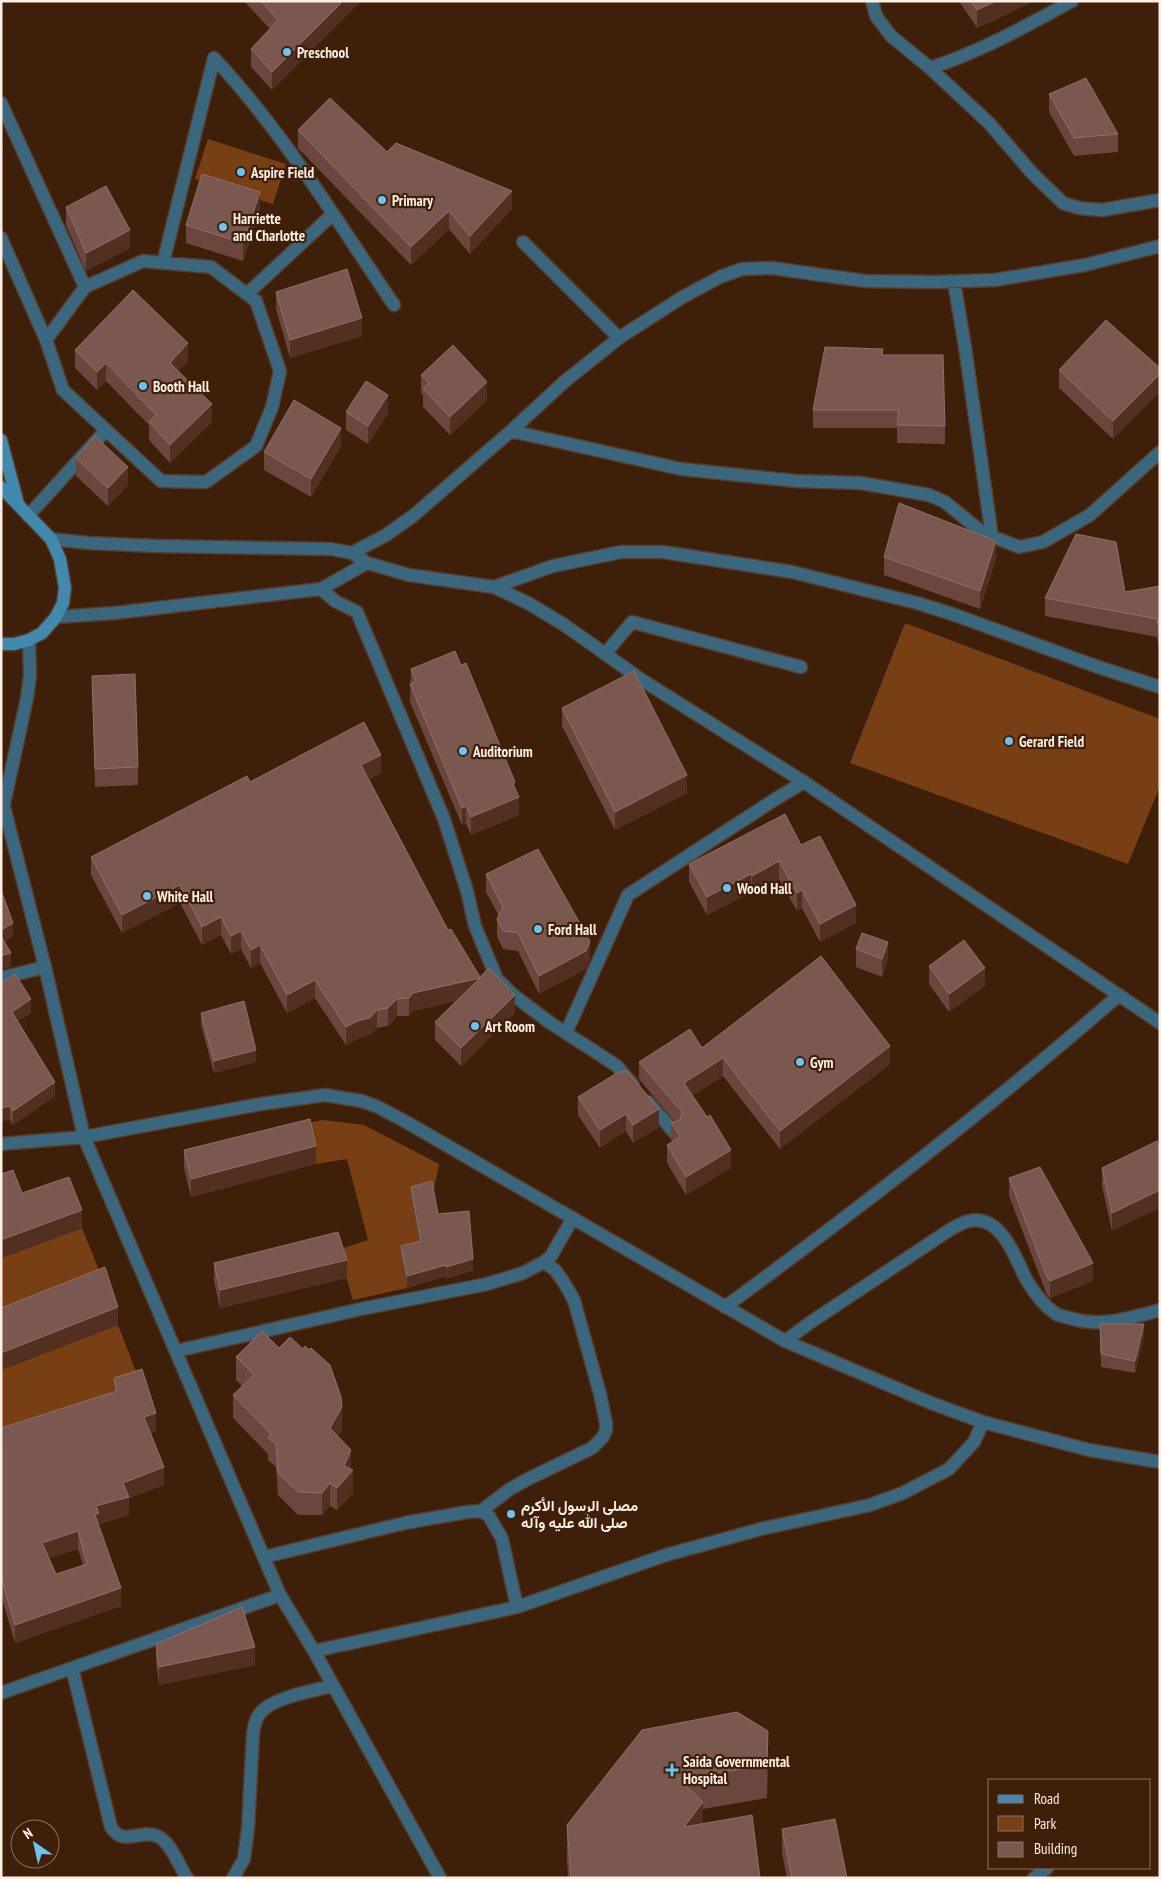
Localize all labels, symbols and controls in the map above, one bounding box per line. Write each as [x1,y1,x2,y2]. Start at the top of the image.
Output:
place label: Preschool [297,43,349,62]
marker: Preschool [281,46,293,58]
place label: Aspire Field [250,163,314,182]
marker: Aspire Field [235,166,247,178]
place label: Primary [392,191,434,210]
marker: Primary [376,194,388,206]
place label: Harriette and Charlotte [233,209,305,245]
marker: Harriette and Charlotte [217,221,229,233]
place label: Booth Hall [153,377,210,396]
marker: Booth Hall [137,380,149,392]
place label: Gerard Field [1019,732,1084,751]
marker: Gerard Field [1003,735,1015,747]
place label: Auditorium [472,742,533,761]
marker: Auditorium [457,745,469,757]
place label: Wood Hall [736,879,792,898]
marker: Wood Hall [721,882,733,894]
place label: White Hall [156,887,214,906]
marker: White Hall [141,890,153,902]
place label: Ford Hall [548,920,597,939]
marker: Ford Hall [532,923,544,935]
place label: Art Room [484,1017,535,1036]
marker: Art Room [469,1020,481,1032]
place label: Gym [810,1053,834,1072]
marker: Gym [794,1056,806,1068]
place label: مصلى الرسول الأكرم صلى الله عليه وآله [521,1496,638,1532]
marker: مصلى الرسول الأكرم صلى الله عليه وآله [505,1508,517,1520]
place label: Saida Governmental Hospital [683,1752,790,1788]
marker: Saida Governmental Hospital [665,1763,679,1777]
legend [988,1779,1151,1869]
text: Road [1034,1789,1060,1808]
text: Park [1034,1814,1056,1833]
north arrow [10,1819,60,1869]
text: N [20,1824,36,1843]
text: Building [1034,1839,1077,1858]

